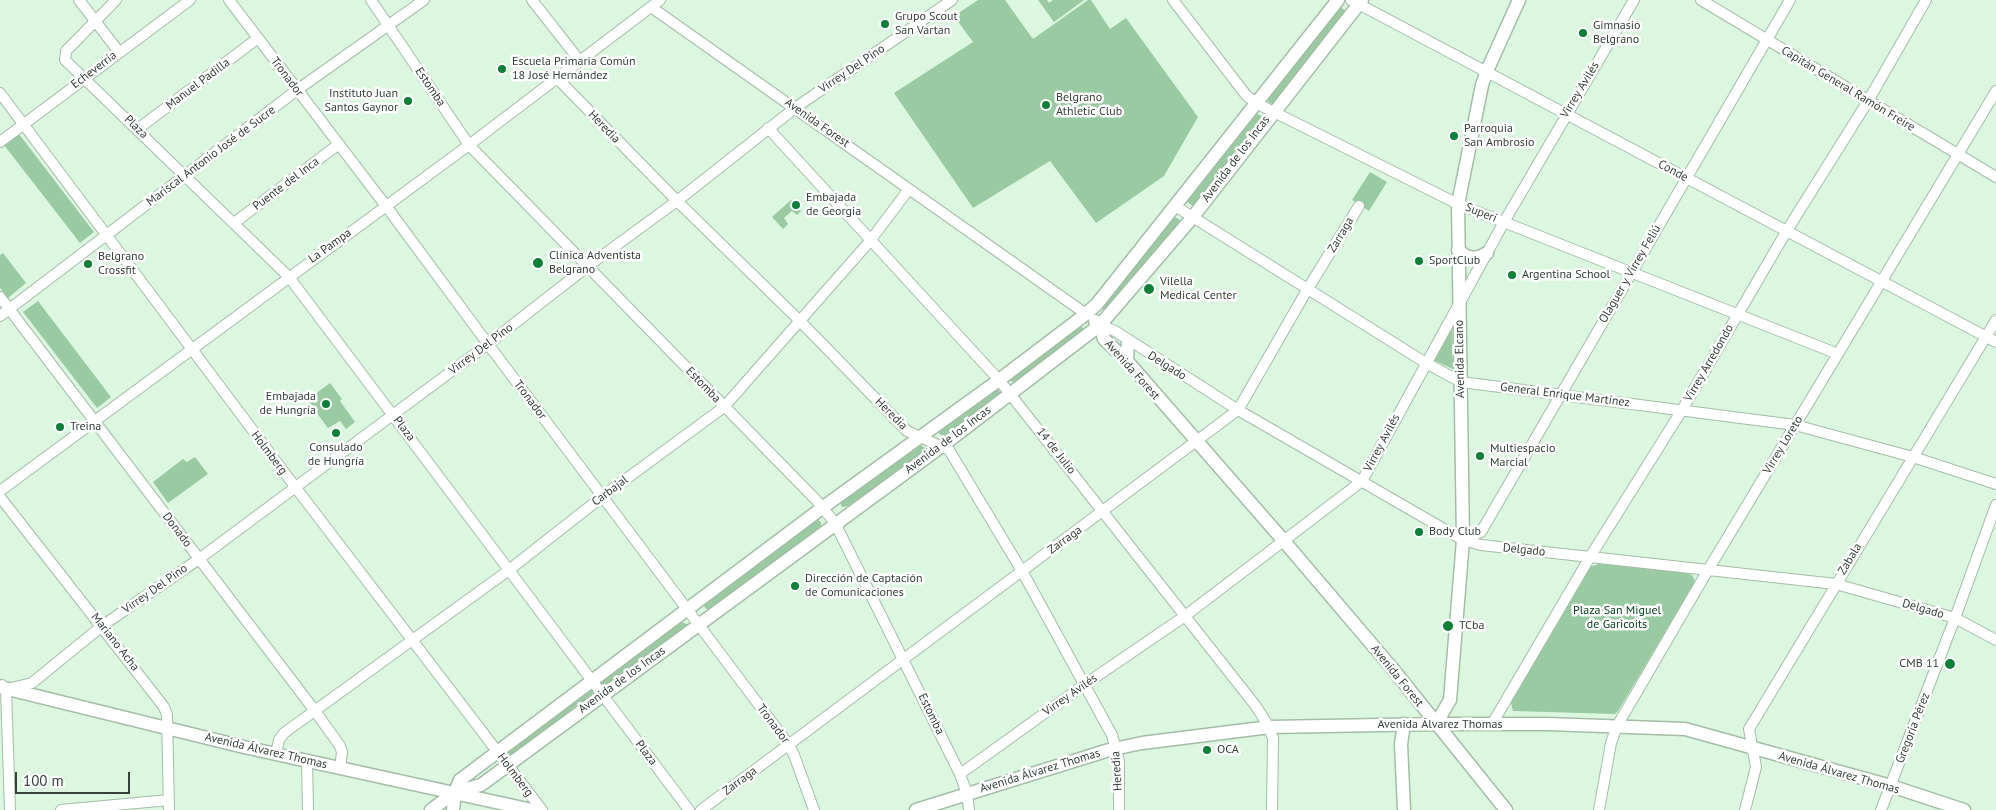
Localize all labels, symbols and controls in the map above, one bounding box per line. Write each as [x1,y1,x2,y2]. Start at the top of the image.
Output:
place label: Grupo Scout San Vartan [895,10,957,38]
marker: Grupo Scout San Vartan [879,18,891,30]
place label: Gimnasio Belgrano [1593,19,1641,47]
marker: Gimnasio Belgrano [1577,27,1589,39]
street label: Virrey Del Pino [816,42,888,96]
street label: Capitán General Ramón Freire [1778,43,1918,135]
street label: Echeverría [68,48,120,92]
street label: Manuel Padilla [163,55,233,113]
street label: Tronador [268,55,306,99]
place label: Escuela Primaria Común 18 José Hernández [512,55,635,83]
street label: Virrey Avilés [1558,59,1602,121]
marker: Escuela Primaria Común 18 José Hernández [496,63,508,75]
street label: Estomba [412,65,448,109]
place label: Instituto Juan Santos Gaynor [325,87,398,115]
place label: Belgrano Athletic Club [1056,91,1122,119]
marker: Instituto Juan Santos Gaynor [402,95,414,107]
street label: Avenida Forest [782,95,852,151]
marker: Belgrano Athletic Club [1040,99,1052,111]
street label: Mariscal Antonio José de Sucre [144,103,278,209]
street label: Heredia [585,108,623,146]
street label: Plaza [121,112,151,142]
street label: Avenida de los Incas [1199,113,1273,205]
place label: Parroquia San Ambrosio [1464,122,1535,150]
marker: Parroquia San Ambrosio [1448,130,1460,142]
street label: Puente del Inca [250,154,322,214]
street label: Conde [1656,157,1690,185]
place label: Embajada de Georgia [806,191,861,219]
marker: Embajada de Georgia [790,199,802,211]
street label: Superí [1463,200,1499,226]
street label: Zarraga [1325,215,1357,255]
street label: Olaguer y Virrey Feliú [1596,222,1664,326]
street label: La Pampa [306,226,354,266]
place label: Clínica Adventista Belgrano [549,249,641,277]
place label: Belgrano Crossfit [98,250,144,278]
place label: SportClub [1429,254,1480,268]
marker: SportClub [1413,255,1425,267]
marker: Clínica Adventista Belgrano [531,256,545,270]
marker: Belgrano Crossfit [82,258,94,270]
place label: Argentina School [1522,268,1610,282]
marker: Argentina School [1506,269,1518,281]
place label: Vilella Medical Center [1160,275,1237,303]
marker: Vilella Medical Center [1142,282,1156,296]
street label: Virrey Del Pino [446,320,516,378]
street label: Avenida Elcano [1452,320,1468,398]
street label: Virrey Arredondo [1681,322,1737,404]
street label: Avenida Forest [1101,337,1163,403]
street label: Delgado [1145,349,1189,383]
street label: Estomba [683,364,723,406]
street label: Tronador [511,378,549,422]
street label: General Enrique Martínez [1499,380,1631,410]
place label: Embajada de Hungría [259,390,316,418]
street label: Heredia [872,395,910,433]
marker: Embajada de Hungría [320,398,332,410]
street label: Avenida de los Incas [902,403,994,477]
street label: Virrey Avilés [1361,412,1403,474]
street label: Virrey Loreto [1760,413,1806,477]
street label: Plaza [390,414,418,444]
place label: Treina [70,420,101,434]
marker: Treina [54,421,66,433]
street label: 14 de Julio [1033,425,1079,477]
marker: Consulado de Hungría [330,427,342,439]
street label: Holmberg [248,428,290,478]
place label: Consulado de Hungría [308,441,364,469]
place label: Multiespacio Marcial [1490,442,1555,470]
marker: Multiespacio Marcial [1474,450,1486,462]
street label: Carbajal [589,473,631,509]
street label: Donado [159,510,195,550]
street label: Zarraga [1045,523,1085,557]
place label: Body Club [1429,525,1481,539]
marker: Body Club [1413,526,1425,538]
street label: Delgado [1502,541,1546,559]
street label: Zabala [1835,541,1865,577]
street label: Virrey Del Pino [120,561,190,617]
place label: Dirección de Captación de Comunicaciones [805,572,923,600]
marker: Dirección de Captación de Comunicaciones [789,580,801,592]
street label: Delgado [1900,596,1946,622]
park label: Plaza San Miguel de Garicoits [1573,604,1661,632]
street label: Mariano Acha [88,610,142,674]
marker: TCba [1441,619,1455,633]
place label: TCba [1459,619,1484,633]
street label: Avenida Forest [1368,642,1426,710]
street label: Avenida de los Incas [576,644,668,716]
place label: CMB 11 [1899,657,1939,671]
marker: CMB 11 [1943,657,1957,671]
street label: Virrey Avilés [1040,671,1100,719]
street label: Estomba [915,691,947,737]
street label: Gregoria Pérez [1893,691,1933,765]
street label: Tronador [754,702,792,746]
street label: Avenida Álvarez Thomas [1377,718,1503,732]
street label: Avenida Álvarez Thomas [203,730,329,772]
street label: Plaza [632,738,660,768]
place label: OCA [1217,743,1239,757]
marker: OCA [1201,744,1213,756]
street label: Avenida Álvarez Thomas [978,746,1102,796]
street label: Avenida Álvarez Thomas [1777,749,1901,797]
street label: Holmberg [494,750,536,800]
street label: Heredia [1108,751,1126,791]
scale bar [18,762,132,794]
street label: Zarraga [720,764,760,798]
text: 100 m [23,771,64,790]

